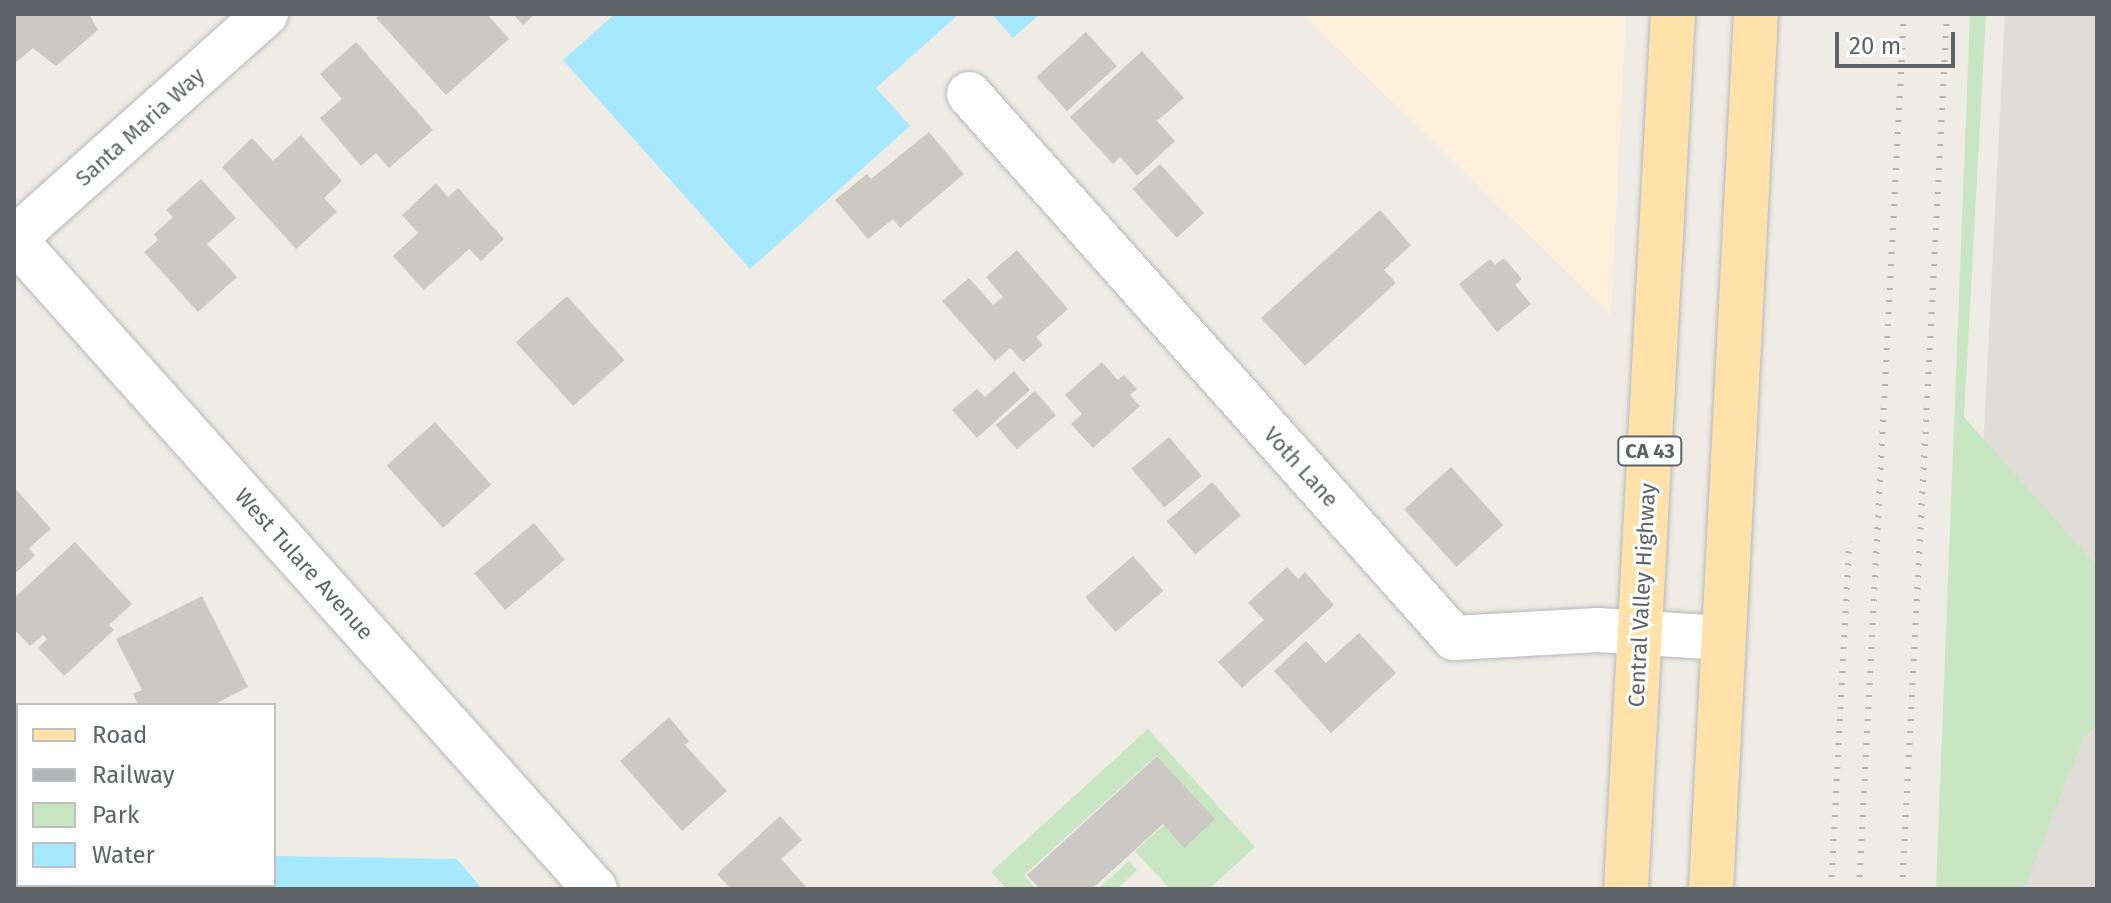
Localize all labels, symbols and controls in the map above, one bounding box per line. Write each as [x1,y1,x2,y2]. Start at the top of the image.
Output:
scale bar [1839,16,1959,66]
text: 20 m [1849,32,1901,60]
street label: Santa Maria Way [70,62,210,192]
street label: Voth Lane [1258,421,1344,513]
road number: CA 43 [1616,435,1684,467]
street label: Central Valley Highway [1623,482,1661,708]
street label: West Tulare Avenue [229,483,379,645]
legend [16,703,276,887]
text: Road [92,721,147,749]
text: Railway [92,761,175,789]
text: Park [92,801,139,829]
text: Water [92,841,155,869]

